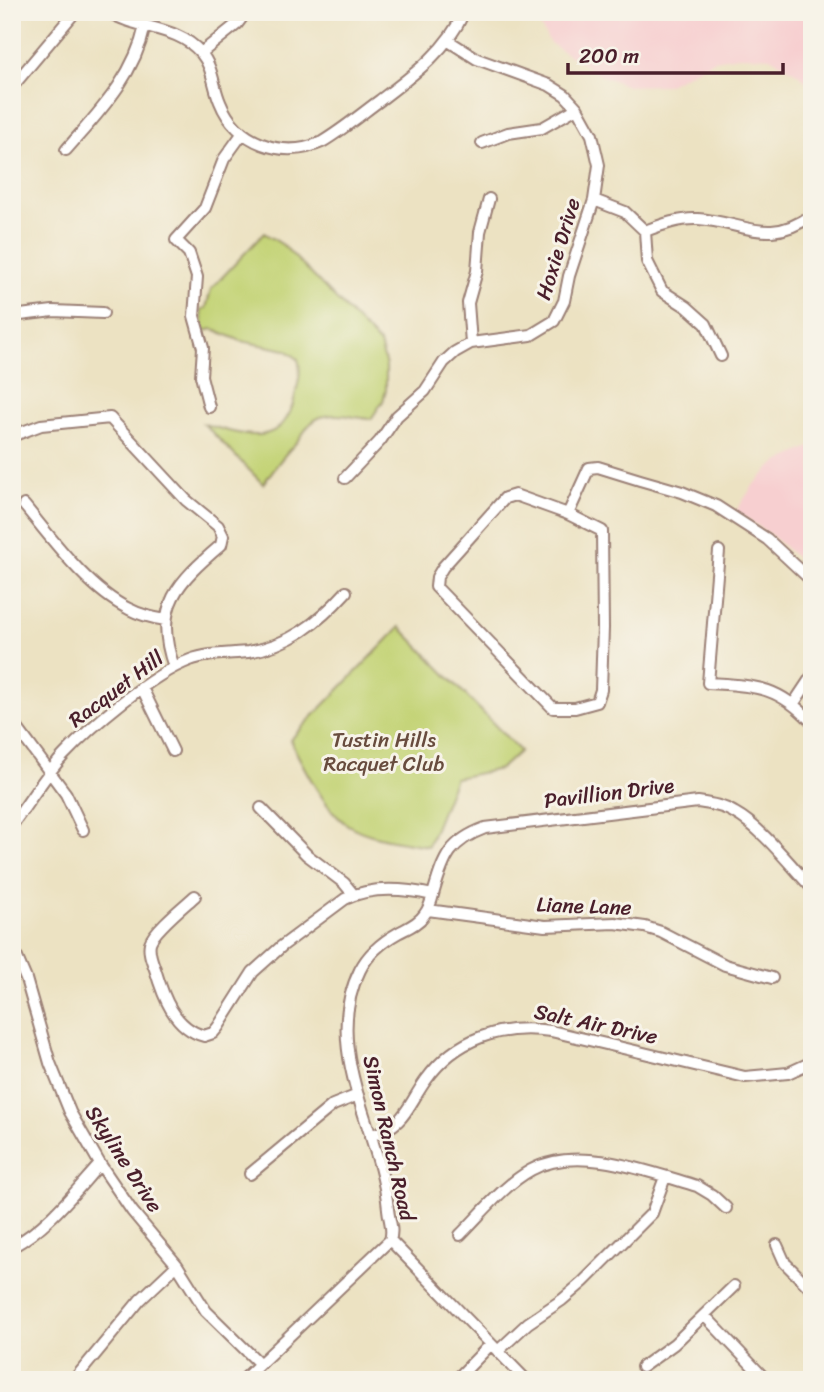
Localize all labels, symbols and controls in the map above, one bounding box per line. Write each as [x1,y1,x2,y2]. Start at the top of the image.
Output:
scale bar [568,32,784,76]
text: 200 m [579,37,639,75]
street label: Hoxie Drive [524,193,592,305]
street label: Racquet Hill [60,640,173,738]
park label: Tustin Hills Racquet Club [324,721,444,783]
street label: Pavillion Drive [542,766,676,820]
street label: Liane Lane [536,885,632,927]
street label: Salt Air Drive [531,992,662,1056]
street label: Simon Ranch Road [351,1051,427,1226]
street label: Skyline Drive [75,1097,173,1221]

